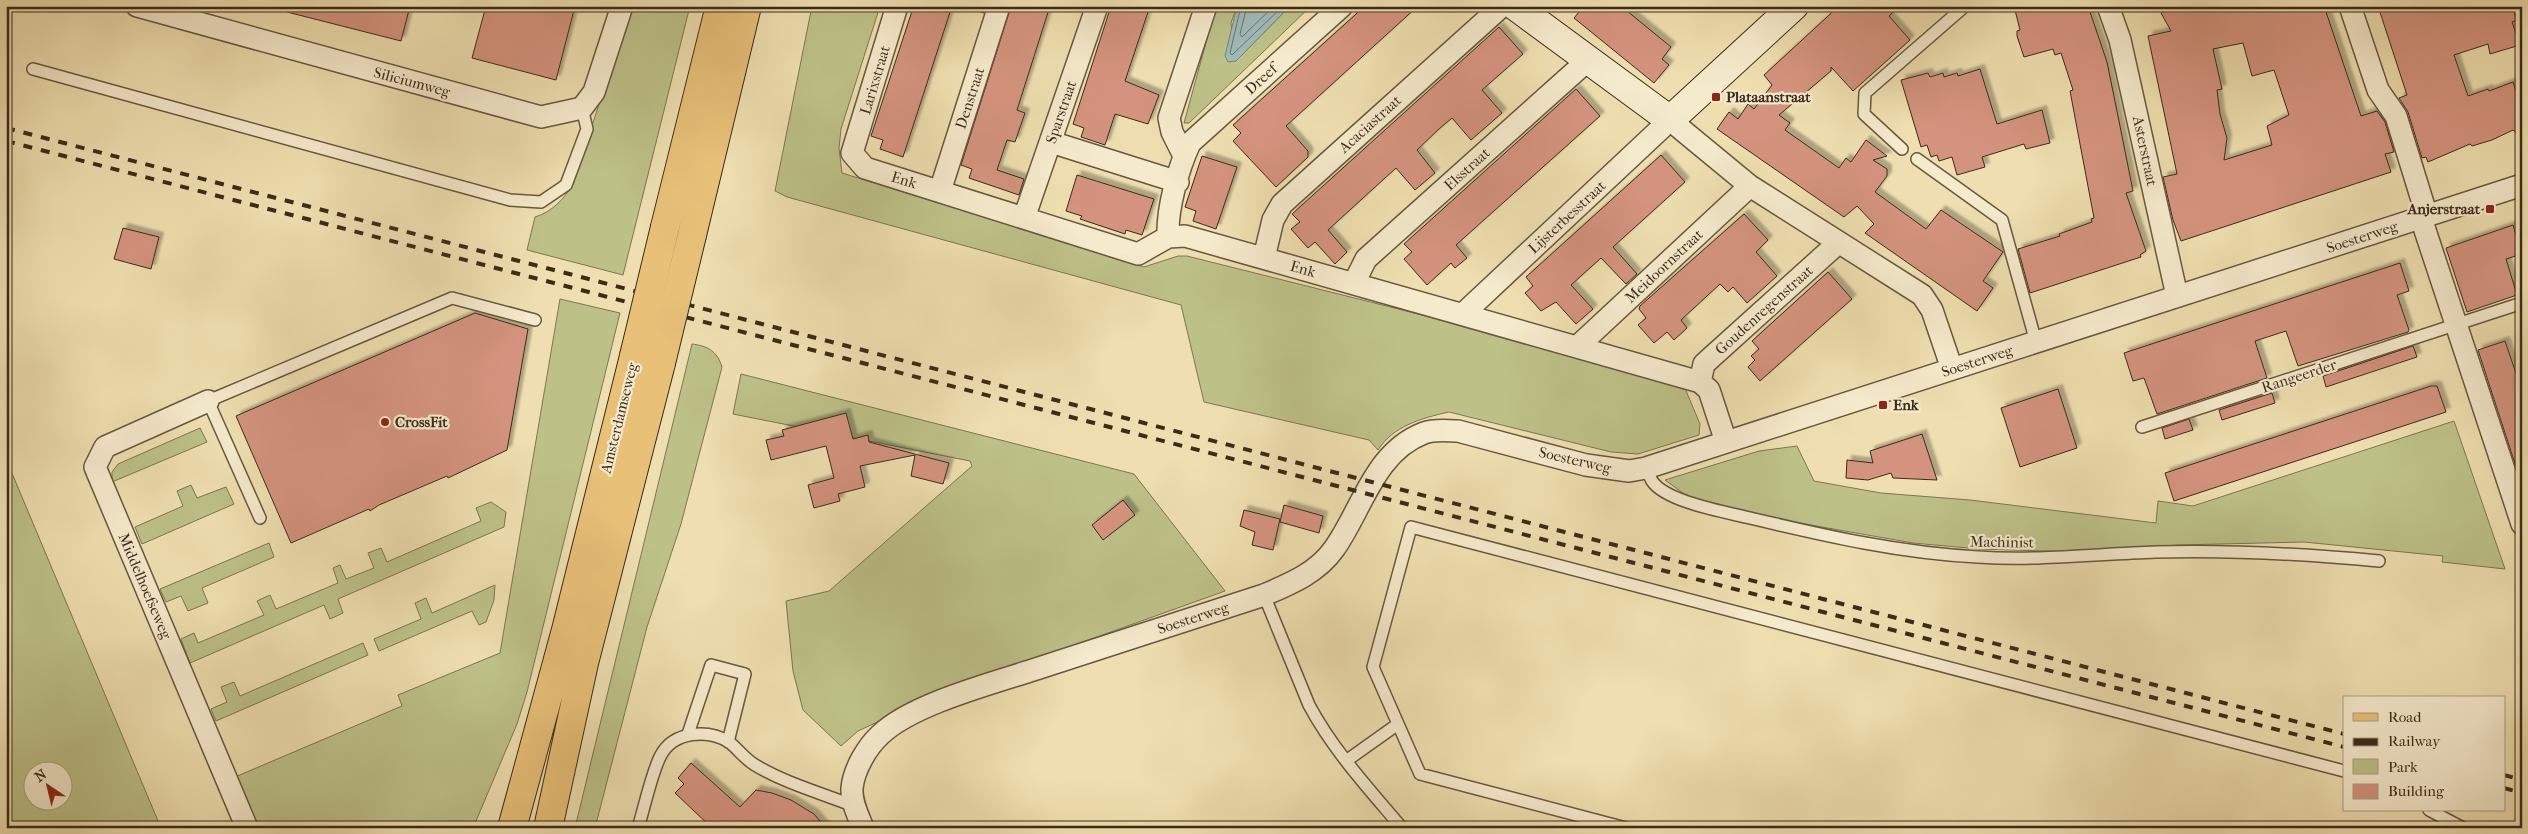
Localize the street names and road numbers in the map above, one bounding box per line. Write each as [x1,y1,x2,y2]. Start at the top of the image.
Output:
street label: Larixstraat [856,43,894,117]
street label: Dreef [1241,58,1283,98]
street label: Siliciumweg [372,63,453,101]
street label: Denstraat [952,64,989,131]
street label: Sparstraat [1042,77,1080,146]
street label: Acaciastraat [1334,91,1405,157]
street label: Asterstraat [2129,113,2161,188]
street label: Elsstraat [1440,143,1494,194]
street label: Enk [889,168,919,192]
street label: Lijsterbesstraat [1525,176,1610,257]
street label: Soesterweg [2324,217,2401,257]
street label: Meidoornstraat [1621,225,1707,307]
street label: Enk [1288,257,1318,281]
street label: Goudenregenstraat [1711,261,1817,359]
street label: Soesterweg [1939,341,2016,381]
street label: Rangeerder [2259,355,2339,397]
street label: Amsterdamseweg [596,360,642,476]
street label: Soesterweg [1537,443,1614,477]
street label: Middelhoefseweg [115,530,176,643]
street label: Machinist [1970,532,2035,552]
street label: Soesterweg [1155,598,1232,638]

